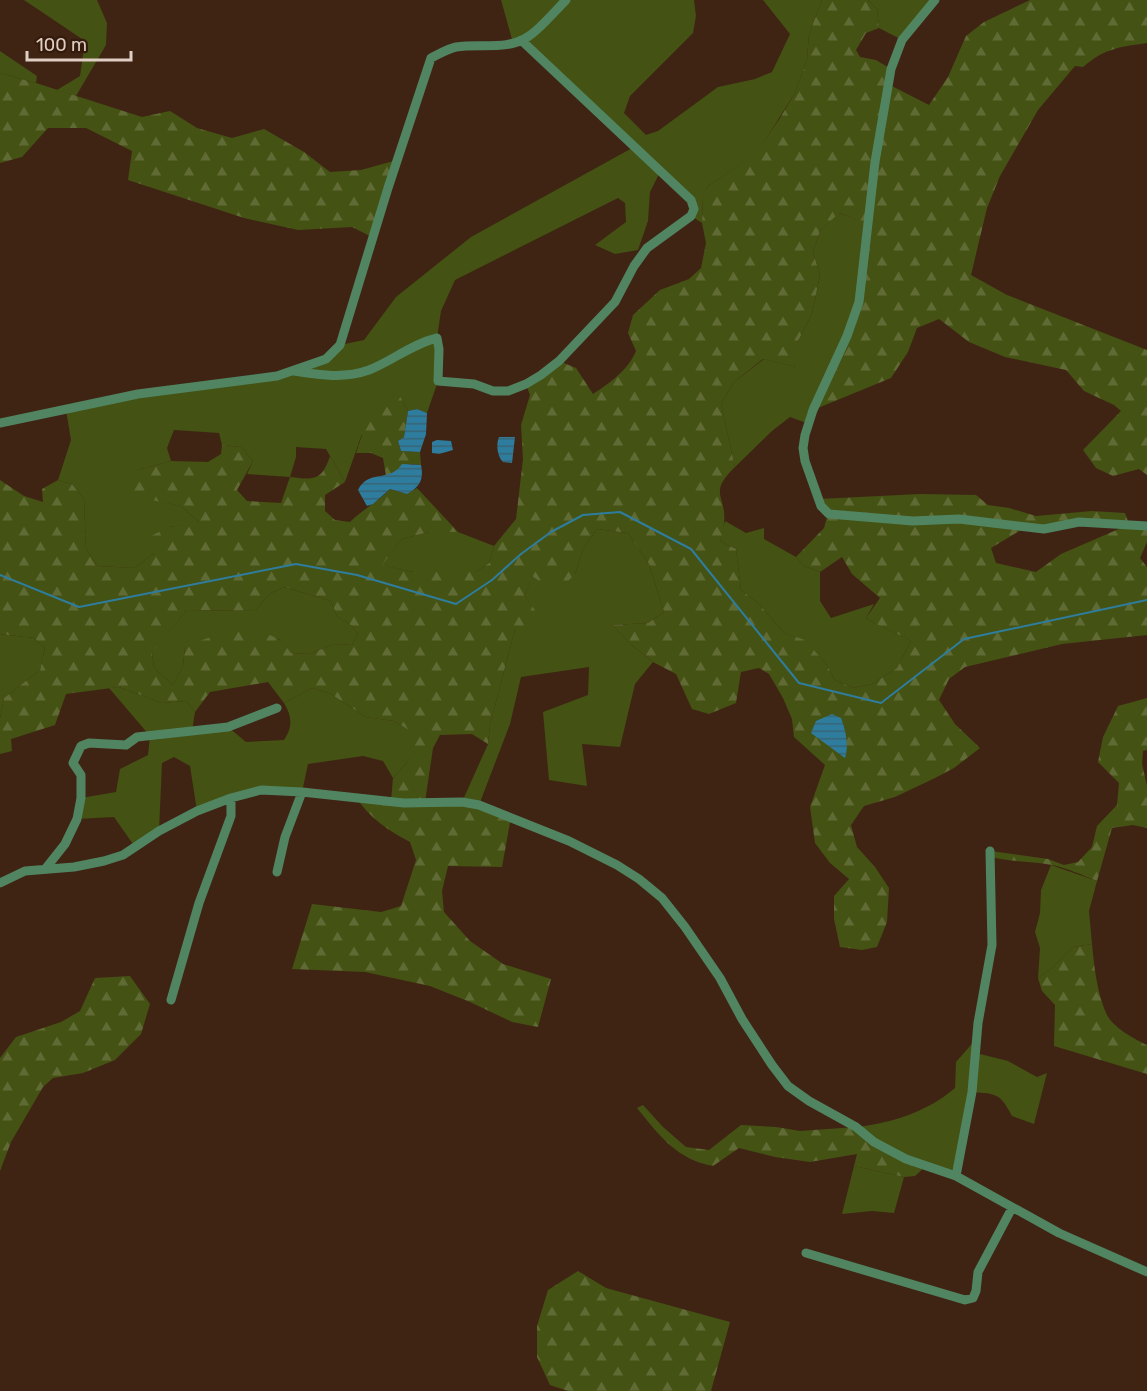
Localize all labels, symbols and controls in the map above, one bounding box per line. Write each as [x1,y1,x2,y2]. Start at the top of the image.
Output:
scale bar [27,24,130,62]
text: 100 m [36,34,87,56]

